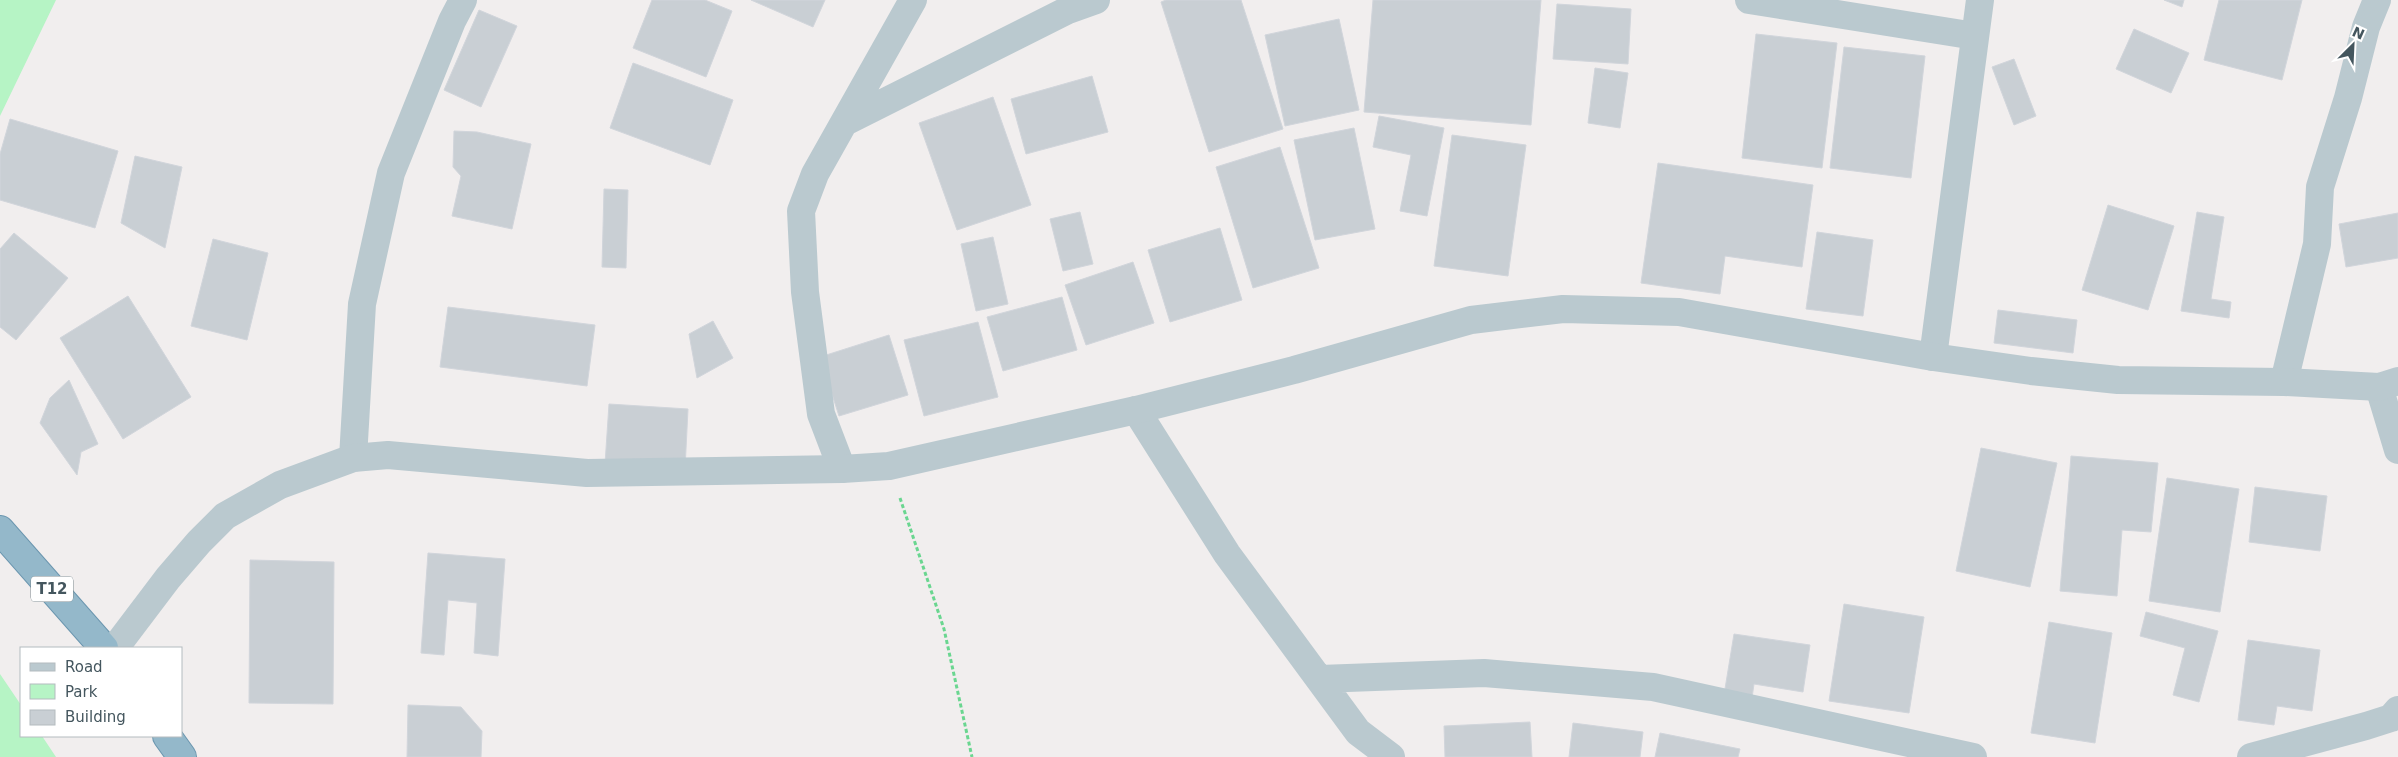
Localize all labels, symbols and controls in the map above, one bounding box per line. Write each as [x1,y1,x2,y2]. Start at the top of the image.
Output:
north arrow [2328,20,2378,70]
text: N [2350,23,2367,43]
road number: T12 [31,576,73,602]
legend [20,647,182,737]
text: Road [65,658,103,676]
text: Park [65,683,98,701]
text: Building [65,708,126,726]

